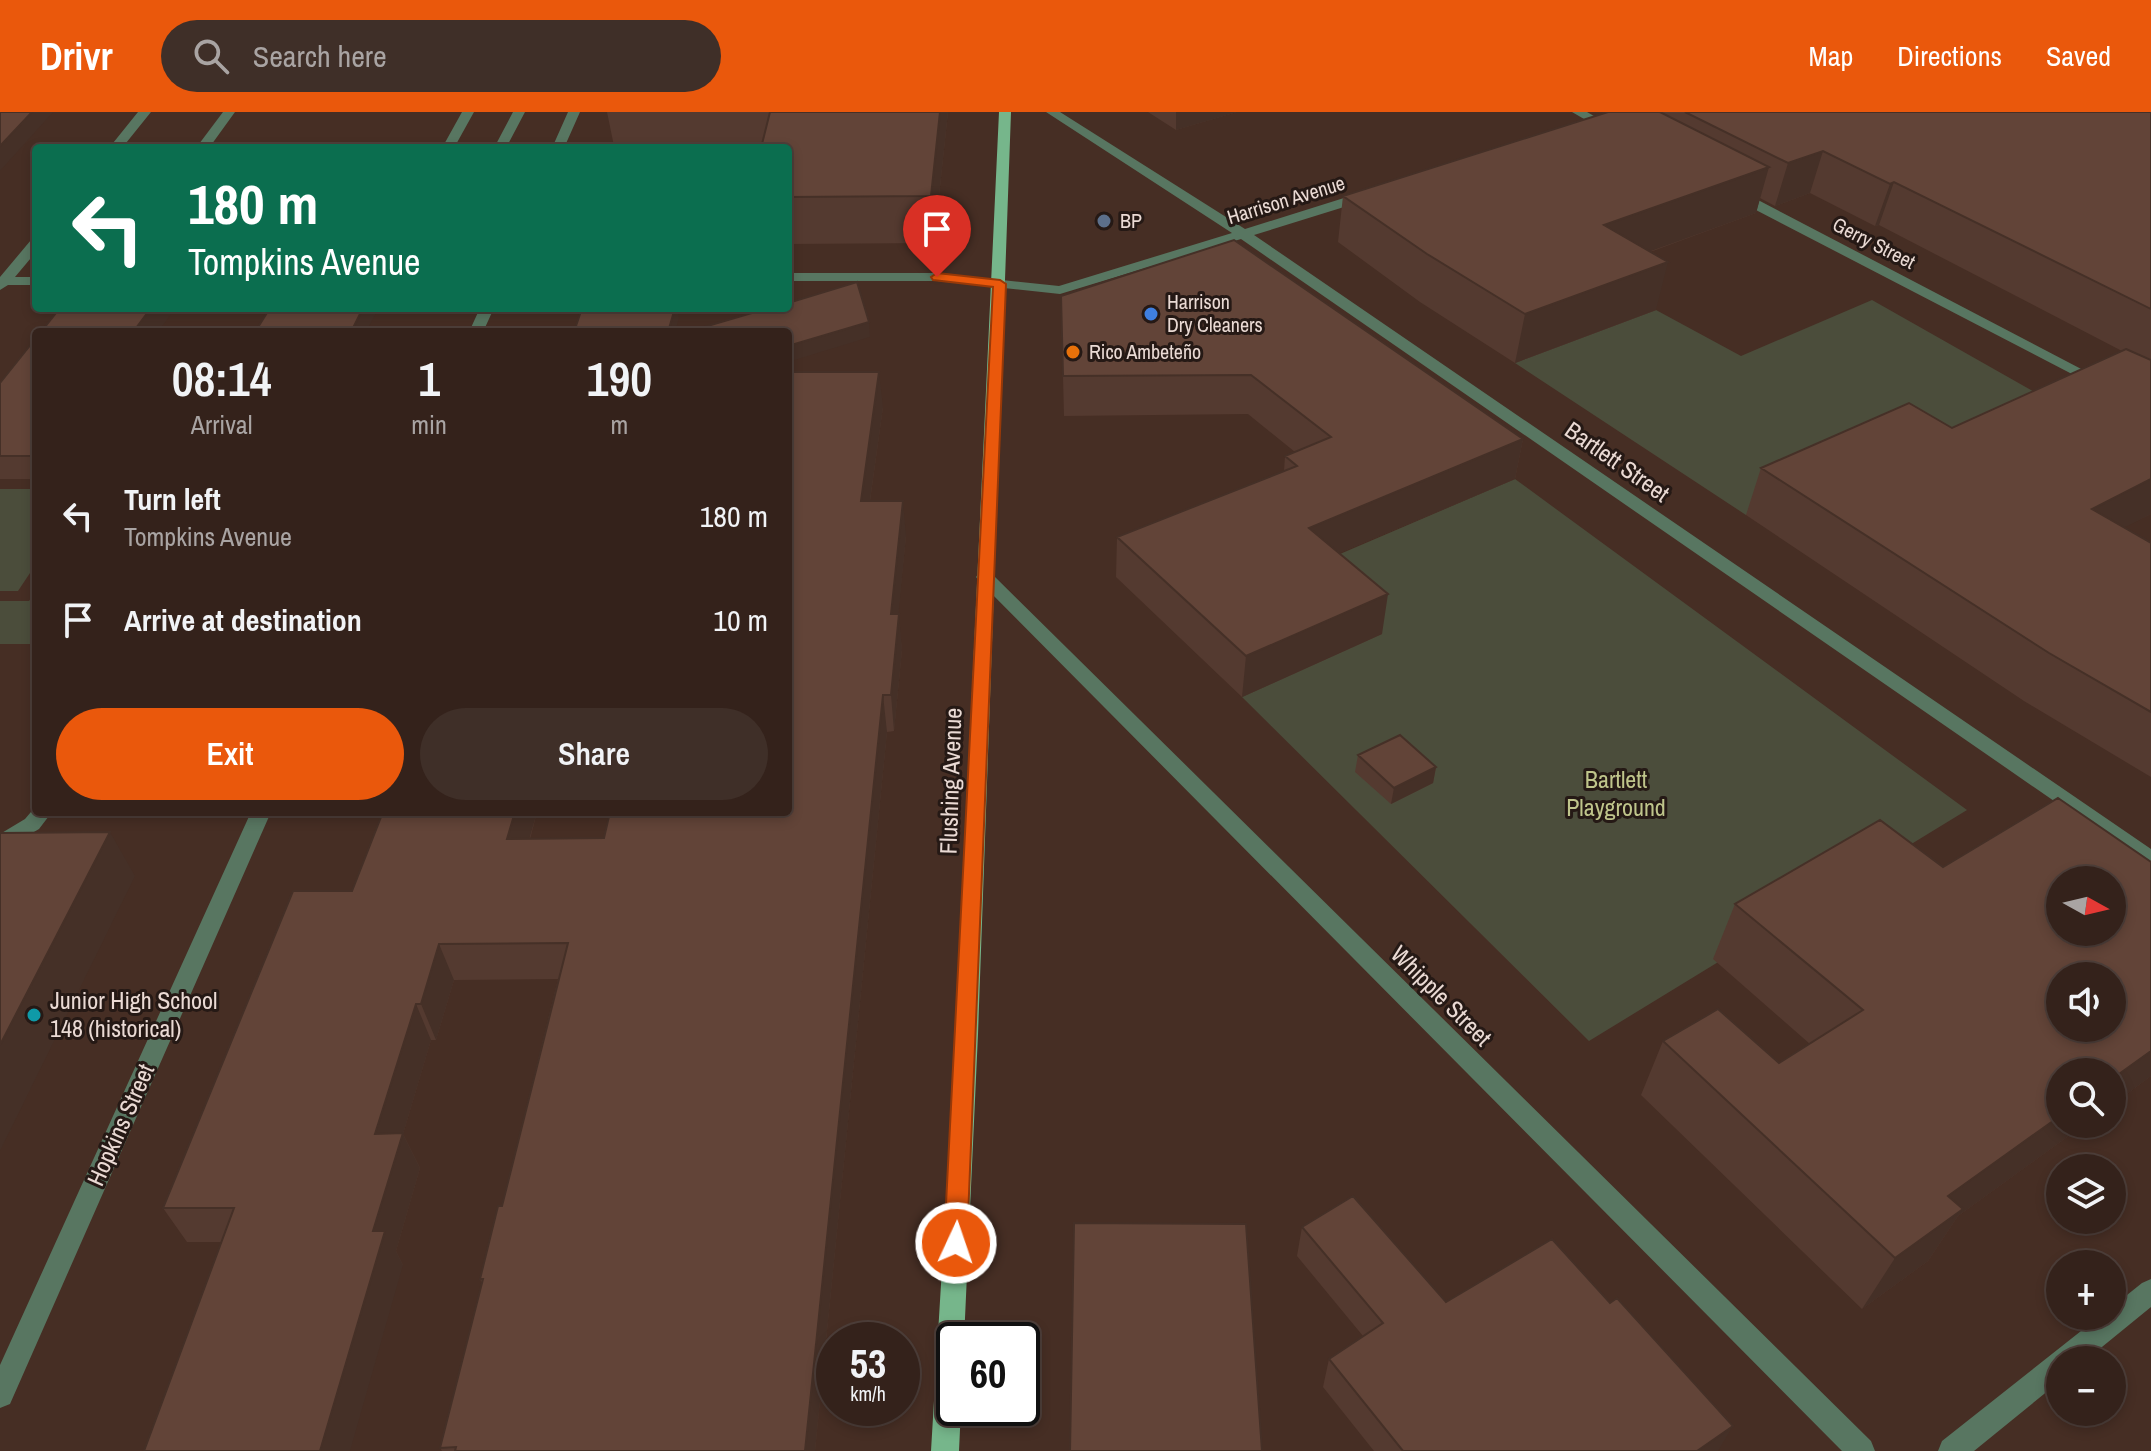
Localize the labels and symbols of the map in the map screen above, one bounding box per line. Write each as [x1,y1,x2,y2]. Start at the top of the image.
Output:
street label: Harrison Avenue [1224,169,1348,230]
pin [903,195,971,277]
place label: BP [1120,207,1142,234]
street label: Gerry Street [1828,210,1921,275]
marker: BP [1095,212,1113,230]
place label: Harrison Dry Cleaners [1167,288,1263,338]
marker: Harrison Dry Cleaners [1142,305,1160,323]
place label: Rico Ambeteño [1089,338,1201,365]
marker: Rico Ambeteño [1064,343,1082,361]
street label: Bartlett Street [1559,414,1676,509]
street label: Flushing Avenue [931,707,969,855]
park label: Bartlett Playground [1566,763,1666,823]
north arrow [2046,866,2126,946]
street label: Whipple Street [1384,938,1499,1053]
place label: Junior High School 148 (historical) [50,984,217,1044]
marker: Junior High School 148 (historical) [25,1006,43,1024]
street label: Hopkins Street [79,1058,161,1191]
position arrow [914,1201,998,1285]
speed limit sign: 60 [936,1322,1040,1426]

